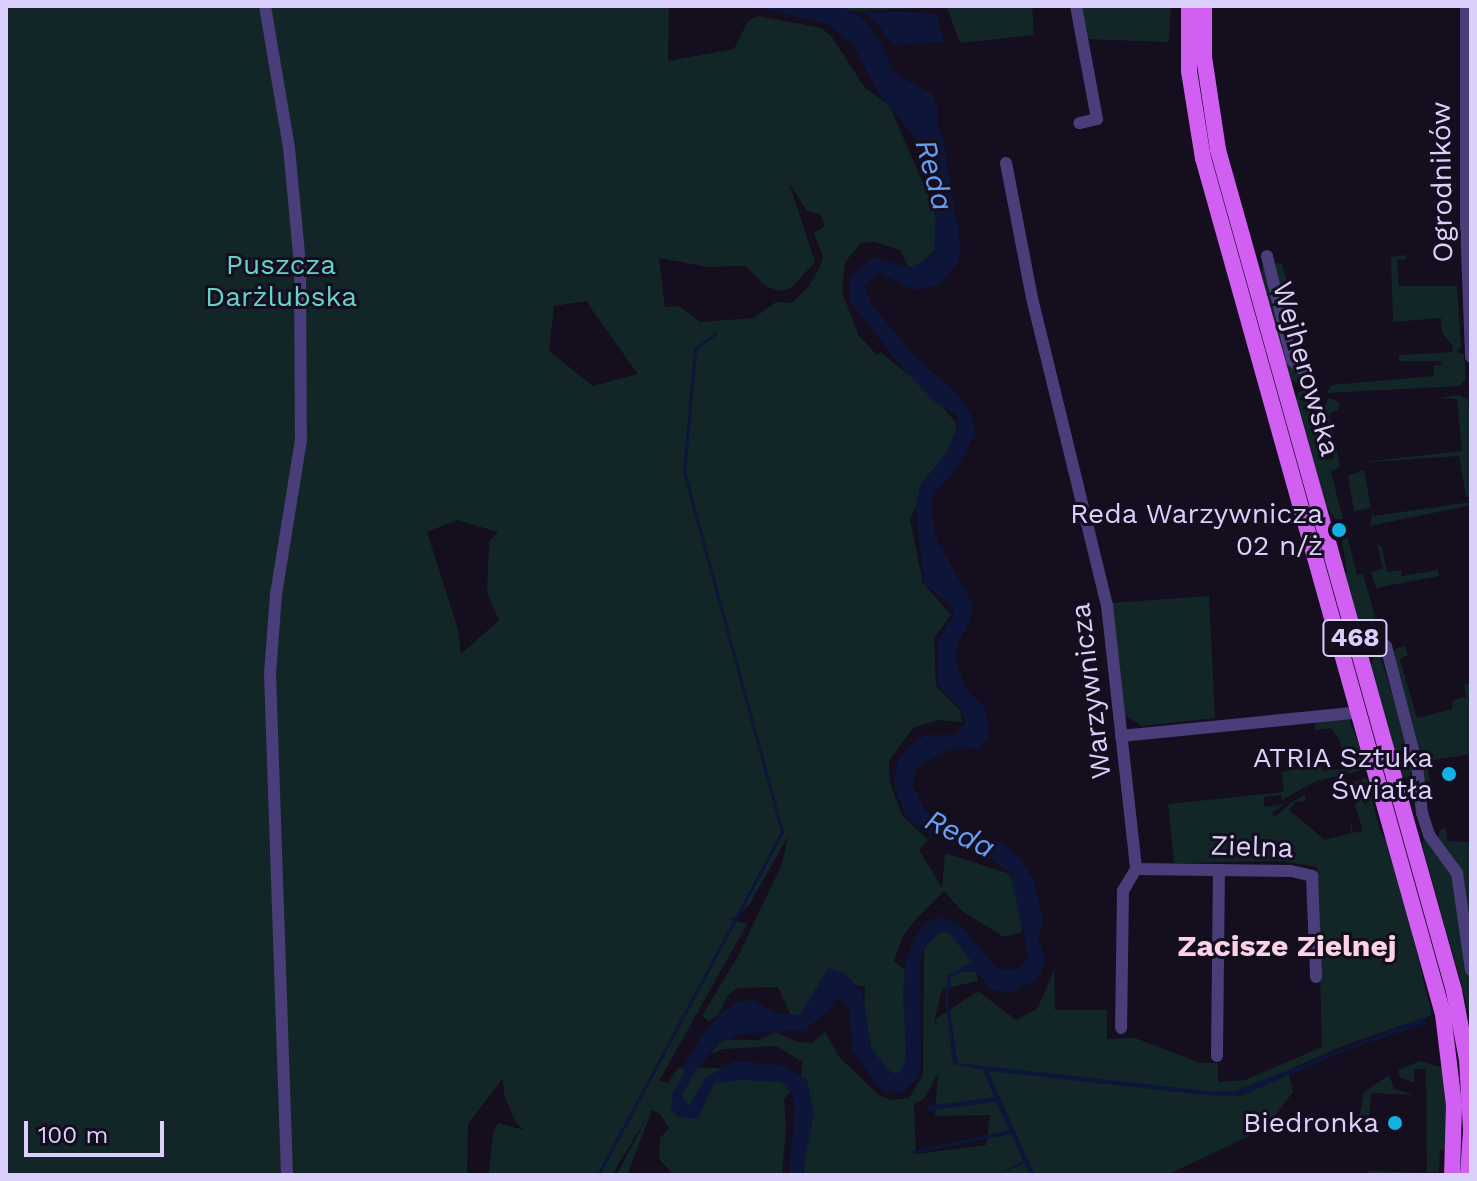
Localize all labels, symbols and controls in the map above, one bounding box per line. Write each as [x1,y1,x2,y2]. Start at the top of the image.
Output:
street label: Ogrodników [1424,101,1460,263]
water label: Reda [907,135,961,215]
park label: Puszcza Darżlubska [205,248,357,314]
street label: Wejherowska [1265,278,1347,460]
place label: Reda Warzywnicza 02 n/ż [1069,497,1323,563]
marker: Reda Warzywnicza 02 n/ż [1330,521,1348,539]
street label: Warzywnicza [1064,601,1118,781]
road number: 468 [1321,616,1389,660]
place label: ATRIA Sztuka Światła [1252,741,1433,807]
marker: ATRIA Sztuka Światła [1440,765,1458,783]
water label: Reda [919,802,1001,866]
street label: Zielna [1210,829,1294,865]
district label: Zacisze Zielnej [1178,928,1396,964]
scale bar [28,1105,168,1155]
place label: Biedronka [1243,1106,1379,1140]
marker: Biedronka [1386,1114,1404,1132]
text: 100 m [38,1121,108,1149]

